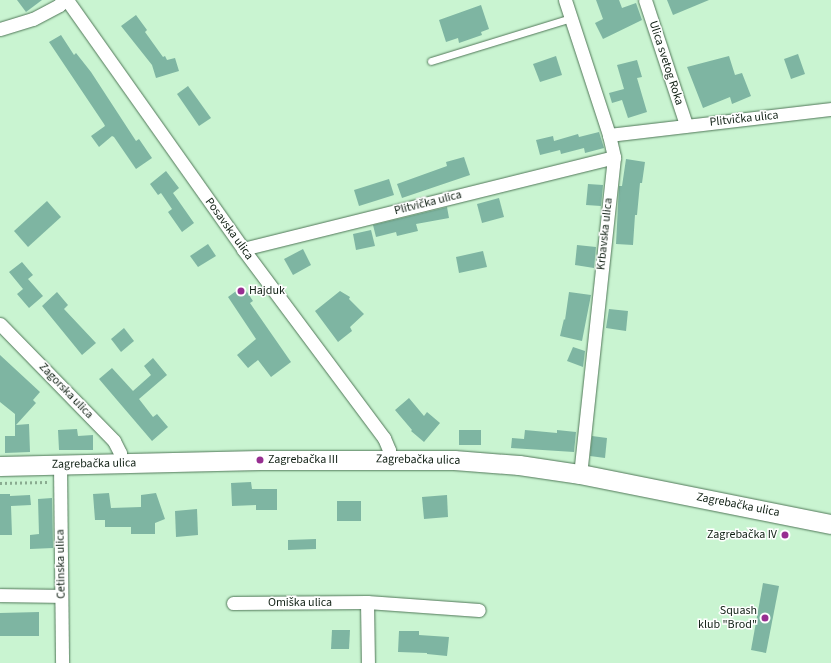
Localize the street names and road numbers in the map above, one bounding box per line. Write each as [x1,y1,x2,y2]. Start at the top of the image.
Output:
street label: Ulica svetog Roka [646,19,686,107]
street label: Plitvička ulica [709,108,779,130]
street label: Plitvička ulica [393,188,463,218]
street label: Posavska ulica [202,195,256,263]
street label: Krbavska ulica [594,197,616,271]
street label: Zagorska ulica [36,360,96,422]
street label: Zagrebačka ulica [376,452,460,468]
street label: Zagrebačka ulica [52,456,136,472]
street label: Zagrebačka ulica [695,490,781,520]
street label: Cetinska ulica [53,529,69,599]
street label: Omiška ulica [268,596,332,610]

